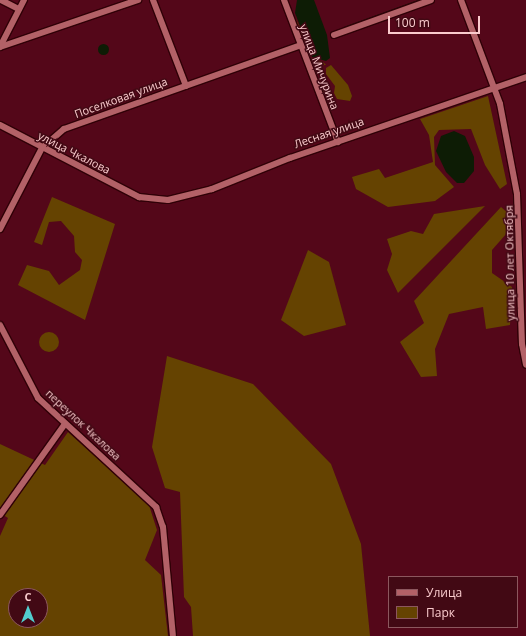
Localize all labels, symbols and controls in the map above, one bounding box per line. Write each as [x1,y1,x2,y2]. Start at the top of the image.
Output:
scale bar [390,8,482,34]
text: 100 m [395,14,430,31]
street label: улица Мичурина [297,22,341,112]
street label: Поселковая улица [73,75,169,121]
street label: Лесная улица [292,115,366,151]
street label: улица Чкалова [36,129,112,177]
street label: улица 10 лет Октября [502,205,518,321]
street label: переулок Чкалова [43,387,123,463]
legend [388,576,518,628]
text: Улица [426,584,462,601]
north arrow [8,588,48,628]
text: С [24,589,32,604]
text: Парк [426,604,455,621]

